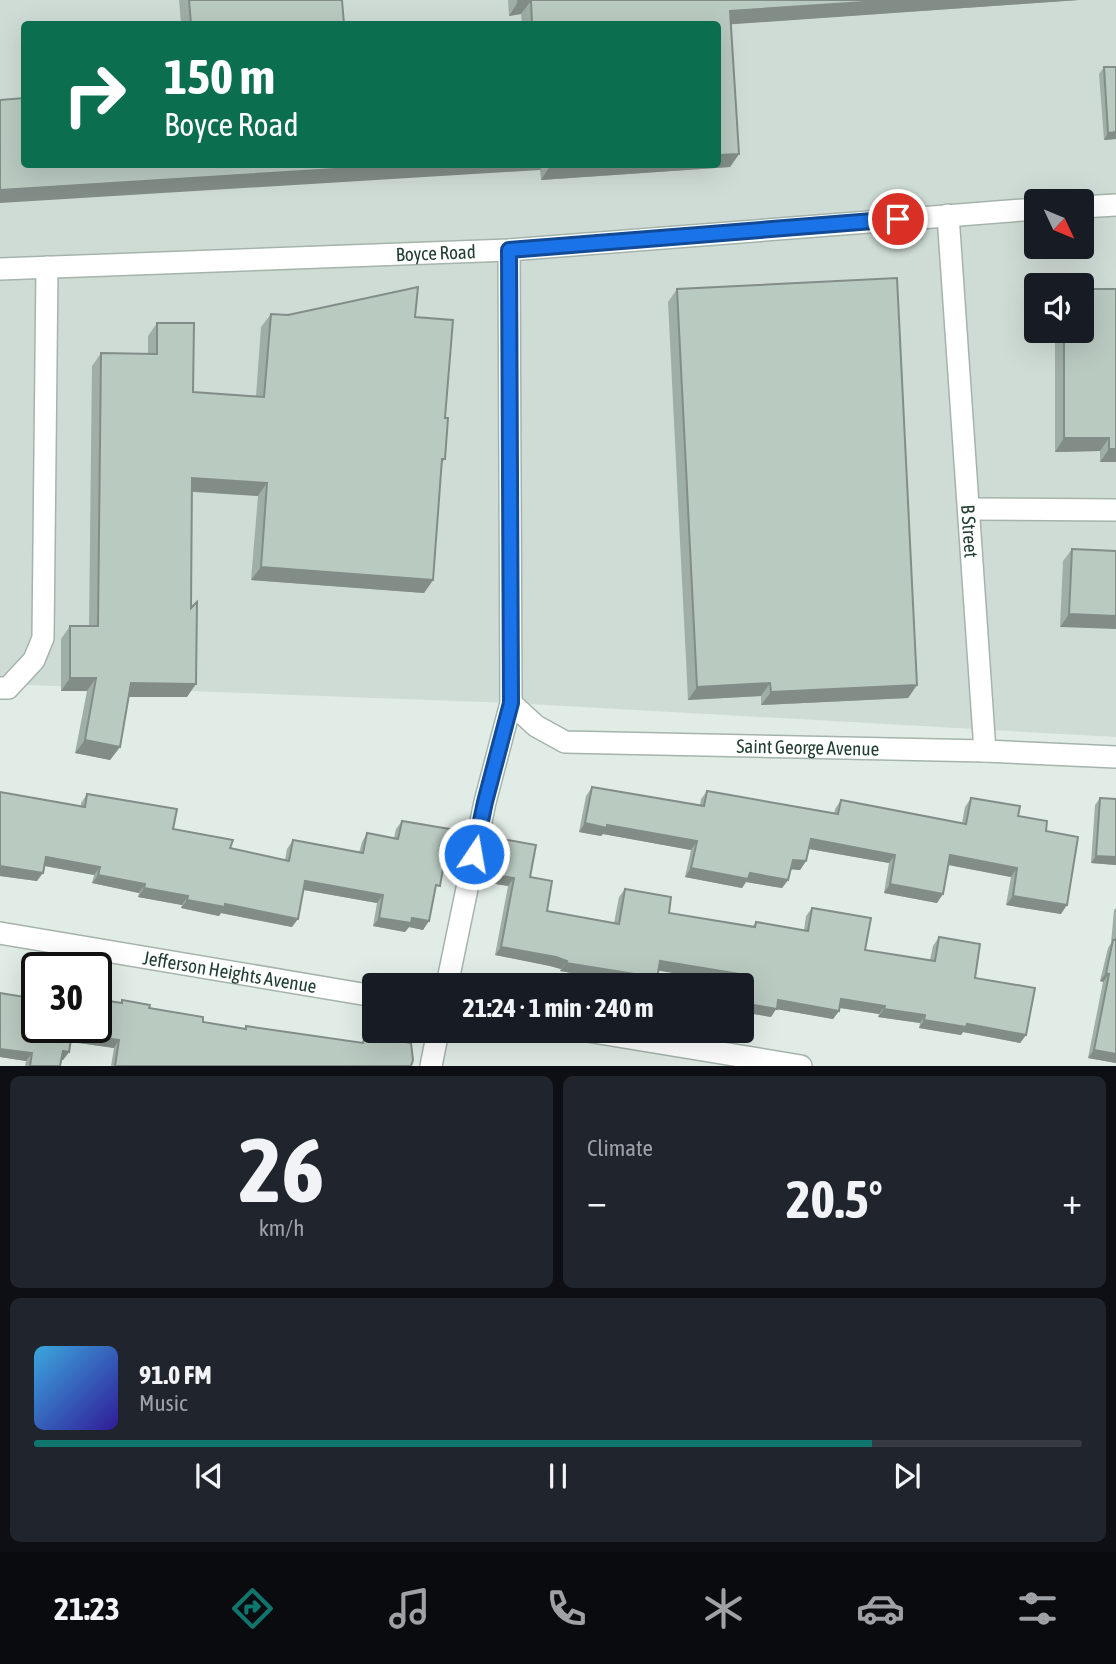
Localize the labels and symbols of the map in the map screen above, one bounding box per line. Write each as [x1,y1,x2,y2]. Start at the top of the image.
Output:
pin [868,189,928,249]
north arrow [1024,189,1094,259]
street label: Boyce Road [395,240,476,265]
street label: B Street [957,504,983,559]
street label: Saint George Avenue [736,735,879,760]
position arrow [437,817,511,891]
street label: Jefferson Heights Avenue [141,946,318,997]
speed limit sign: 30 [21,952,112,1043]

